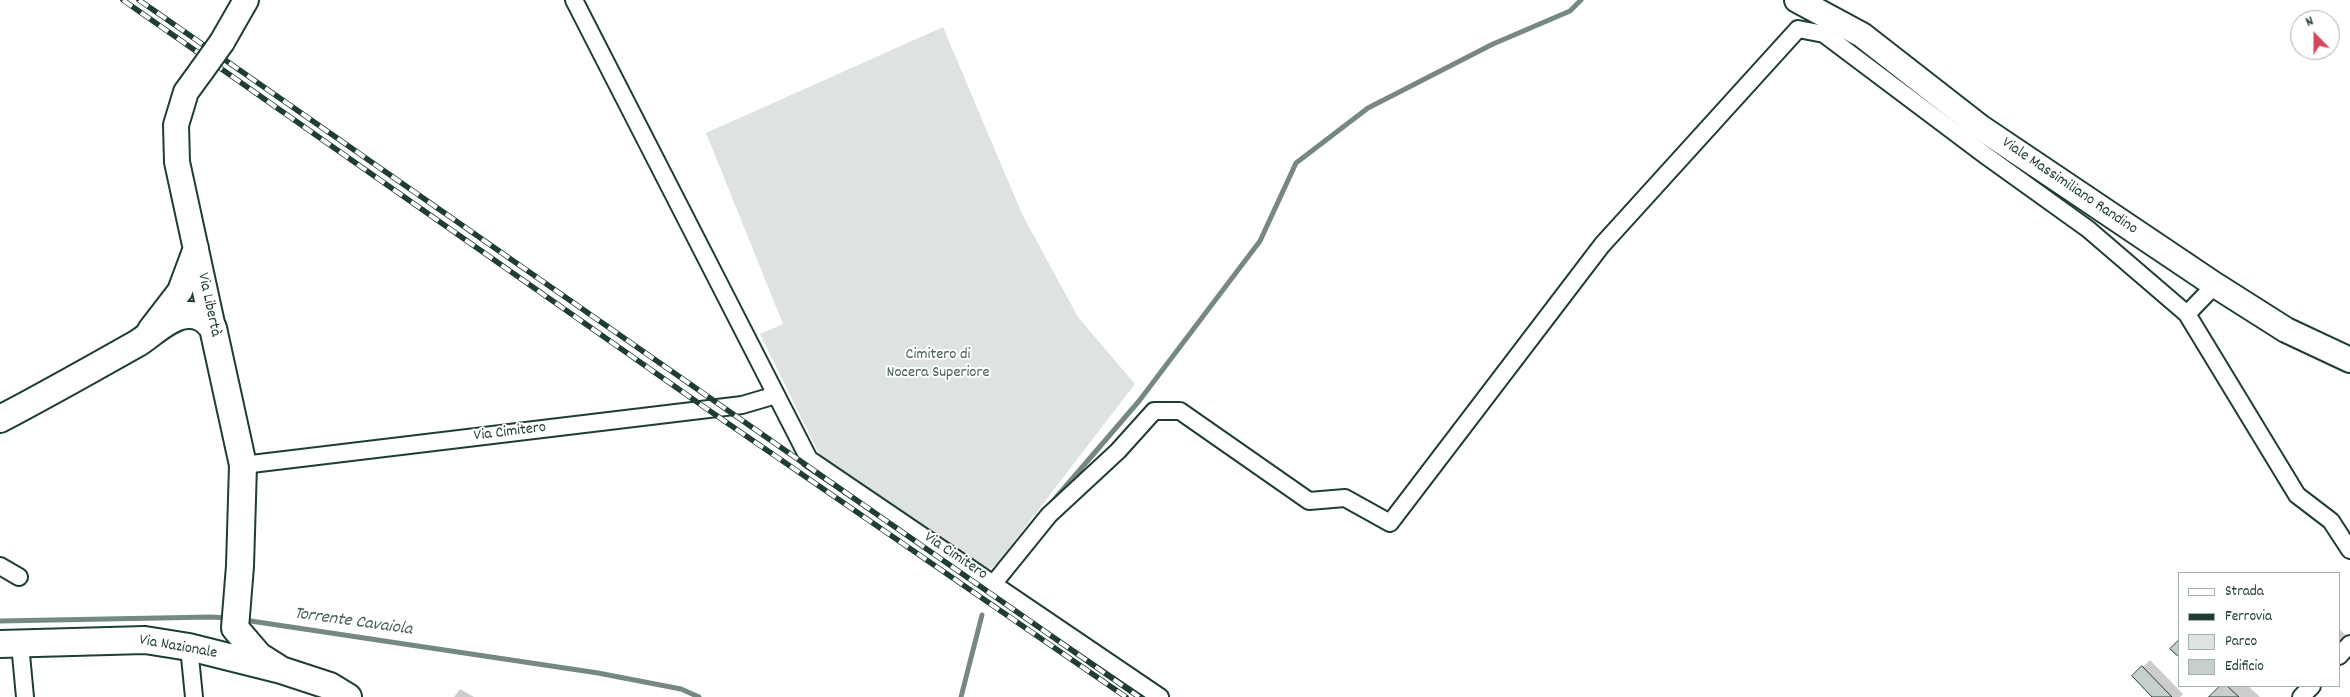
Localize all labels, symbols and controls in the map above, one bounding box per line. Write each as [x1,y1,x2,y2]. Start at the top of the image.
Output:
north arrow [2290,10,2340,60]
text: N [2303,11,2317,33]
street label: Viale Massimiliano Randino [1997,134,2141,240]
street label: Via Libertà [192,271,224,339]
park label: Cimitero di Nocera Superiore [887,346,989,384]
street label: Via Cimitero [473,419,547,447]
street label: Via Cimitero [920,529,990,585]
legend [2178,572,2340,687]
text: Strada [2225,581,2264,603]
water label: Torrente Cavaiola [292,604,414,642]
text: Ferrovia [2225,606,2272,628]
text: Parco [2225,631,2257,653]
street label: Via Nazionale [137,632,219,664]
text: Edificio [2225,656,2264,678]

